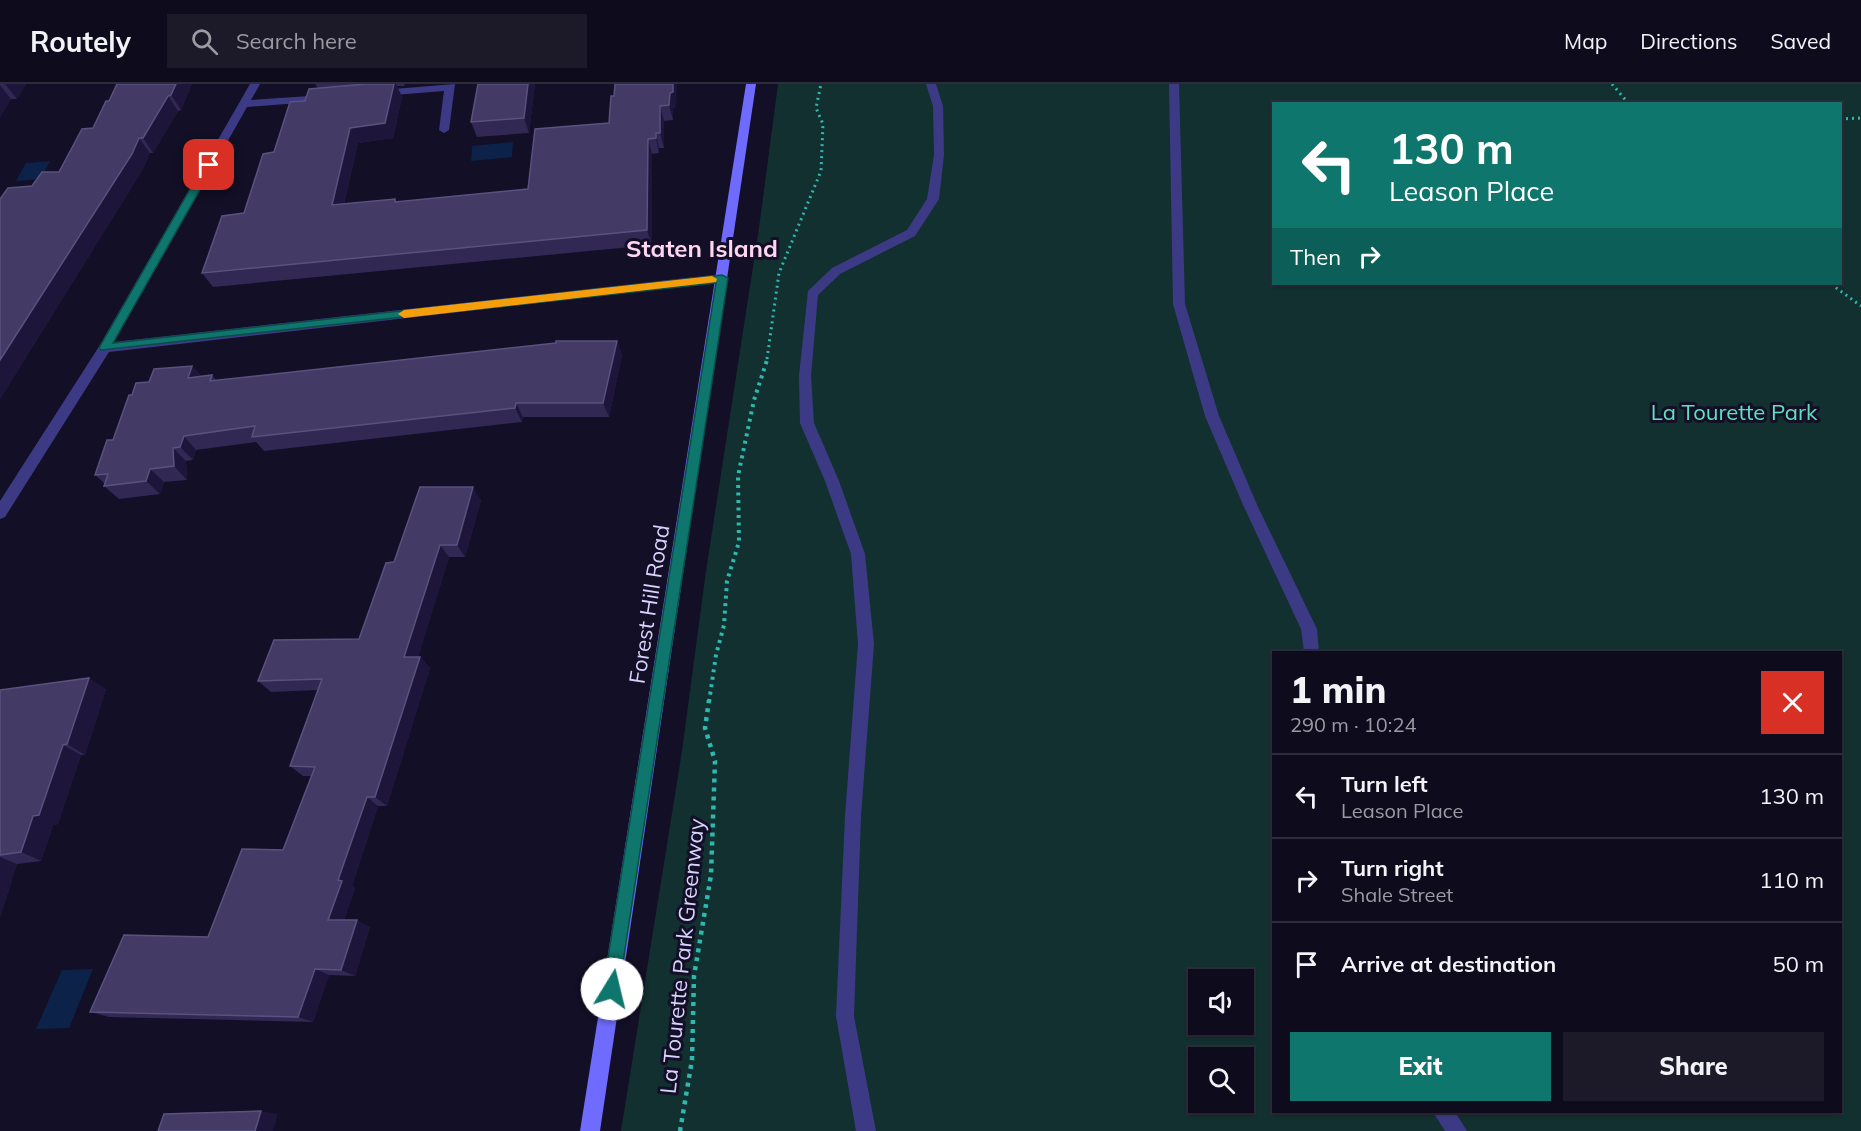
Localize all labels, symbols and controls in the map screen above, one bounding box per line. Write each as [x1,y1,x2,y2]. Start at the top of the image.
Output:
search box [167,14,587,68]
text: Routely [30,24,131,59]
icon: search [188,25,221,58]
text: Search here [236,27,357,55]
text: Map [1564,28,1607,54]
text: Directions [1640,28,1737,54]
text: Saved [1770,28,1831,54]
text: 130 m [1389,122,1514,175]
icon: left [1290,126,1368,204]
pin [183,139,234,190]
icon: arrive [192,148,225,181]
text: Leason Place [1389,174,1554,208]
district label: Staten Island [626,233,778,263]
icon: right [1353,240,1386,273]
text: Then [1290,243,1341,271]
park label: La Tourette Park [1651,398,1818,426]
street label: Forest Hill Road [623,522,675,686]
text: 1 min [1290,667,1386,712]
button: close [1761,671,1824,734]
text: 290 m · 10:24 [1290,712,1416,737]
text: Turn left [1341,770,1428,798]
icon: left [1290,780,1323,813]
text: 130 m [1759,782,1824,810]
text: Leason Place [1341,798,1463,823]
street label: La Tourette Park Greenway [654,817,710,1095]
text: Turn right [1341,854,1444,882]
icon: right [1290,864,1323,897]
text: 110 m [1759,866,1824,894]
text: Shale Street [1341,882,1453,907]
icon: arrive [1290,948,1323,981]
text: Arrive at destination [1341,950,1556,978]
text: 50 m [1773,950,1824,978]
position arrow [580,957,644,1021]
map controls [1188,969,1254,1113]
button: sound [1188,969,1254,1035]
button: Exit [1290,1032,1551,1101]
button: Share [1563,1032,1824,1101]
button: search [1188,1047,1254,1113]

